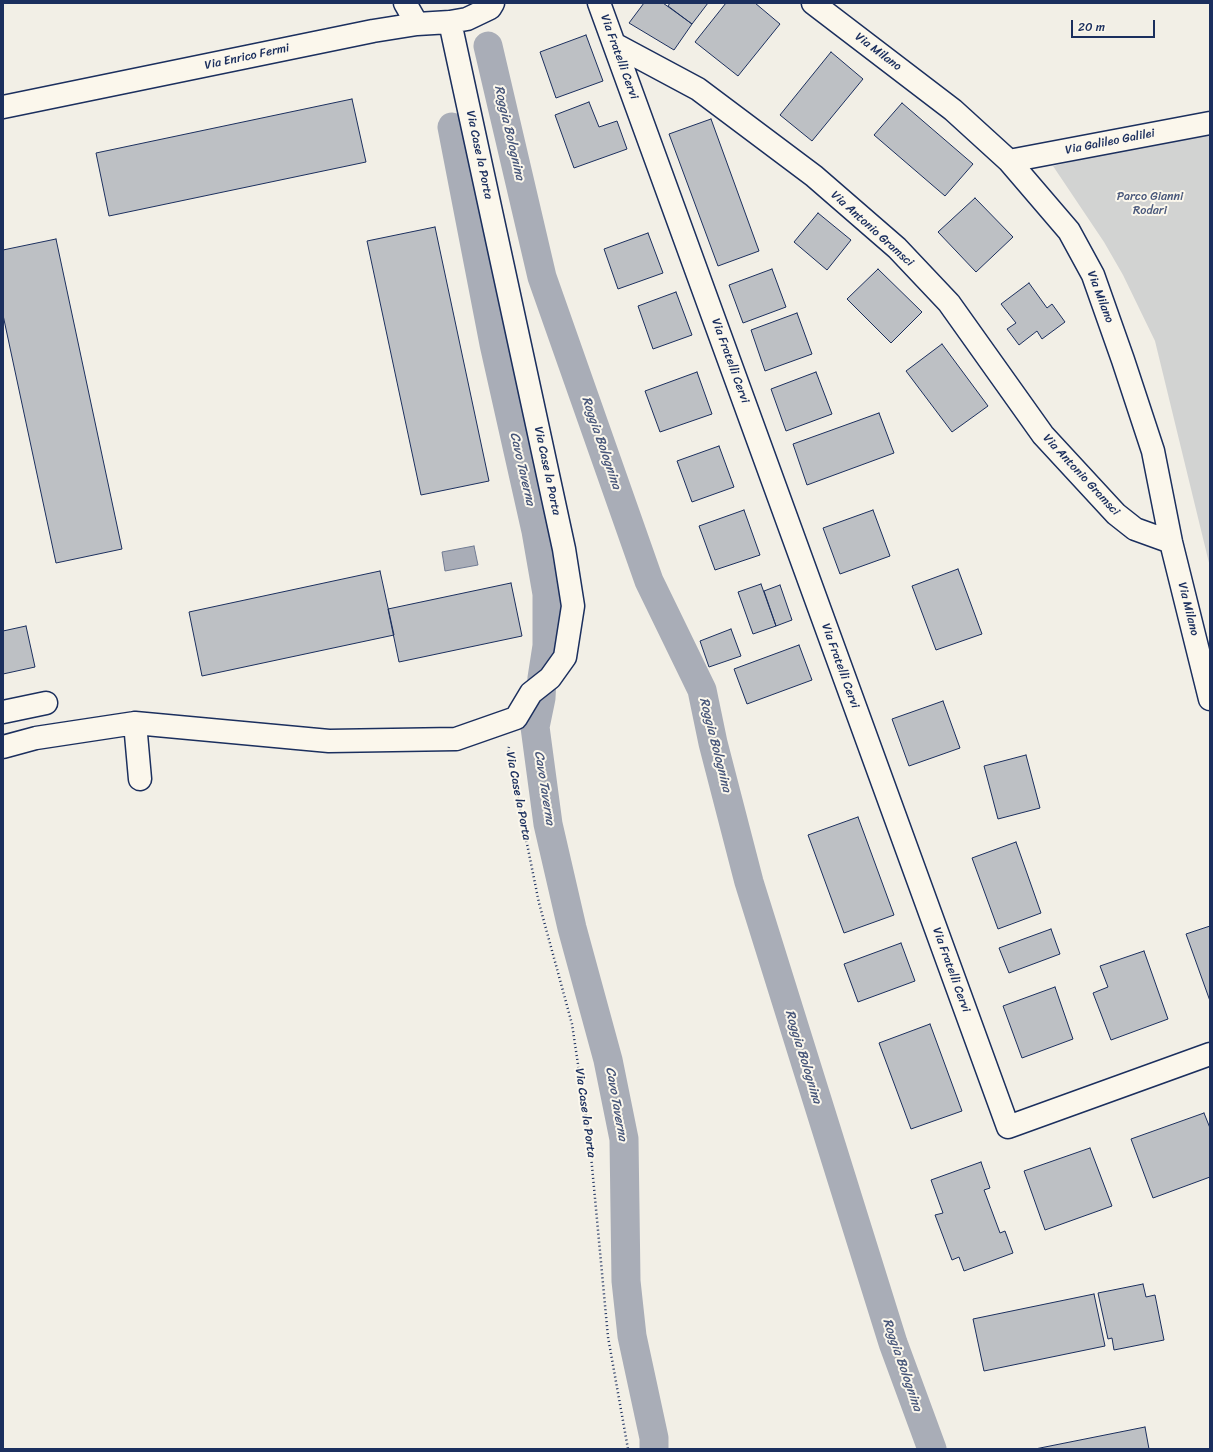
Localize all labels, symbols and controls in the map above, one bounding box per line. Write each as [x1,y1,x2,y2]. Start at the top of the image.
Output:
scale bar [1073,12,1157,38]
street label: Via Fratelli Cervi [597,13,641,101]
text: 20 m [1078,16,1105,38]
street label: Via Milano [852,30,904,74]
street label: Via Enrico Fermi [203,41,291,73]
water label: Roggia Bolognina [490,84,528,182]
street label: Via Case la Porta [463,109,495,201]
street label: Via Galileo Galilei [1064,126,1156,158]
street label: Via Antonio Gramsci [828,188,916,270]
park label: Parco Gianni Rodari [1117,190,1183,218]
street label: Via Milano [1084,269,1116,325]
street label: Via Fratelli Cervi [708,317,752,405]
water label: Roggia Bolognina [578,395,624,491]
street label: Via Case la Porta [531,425,563,517]
water label: Cavo Taverna [506,431,538,507]
street label: Via Antonio Gramsci [1040,431,1122,519]
street label: Via Milano [1174,581,1202,637]
street label: Via Fratelli Cervi [818,622,862,710]
water label: Roggia Bolognina [696,696,734,794]
street label: Via Case la Porta [502,750,534,842]
water label: Cavo Taverna [530,750,558,826]
street label: Via Fratelli Cervi [929,926,973,1014]
water label: Roggia Bolognina [781,1008,825,1106]
water label: Cavo Taverna [602,1066,630,1142]
street label: Via Case la Porta [572,1067,598,1159]
water label: Roggia Bolognina [879,1317,925,1413]

